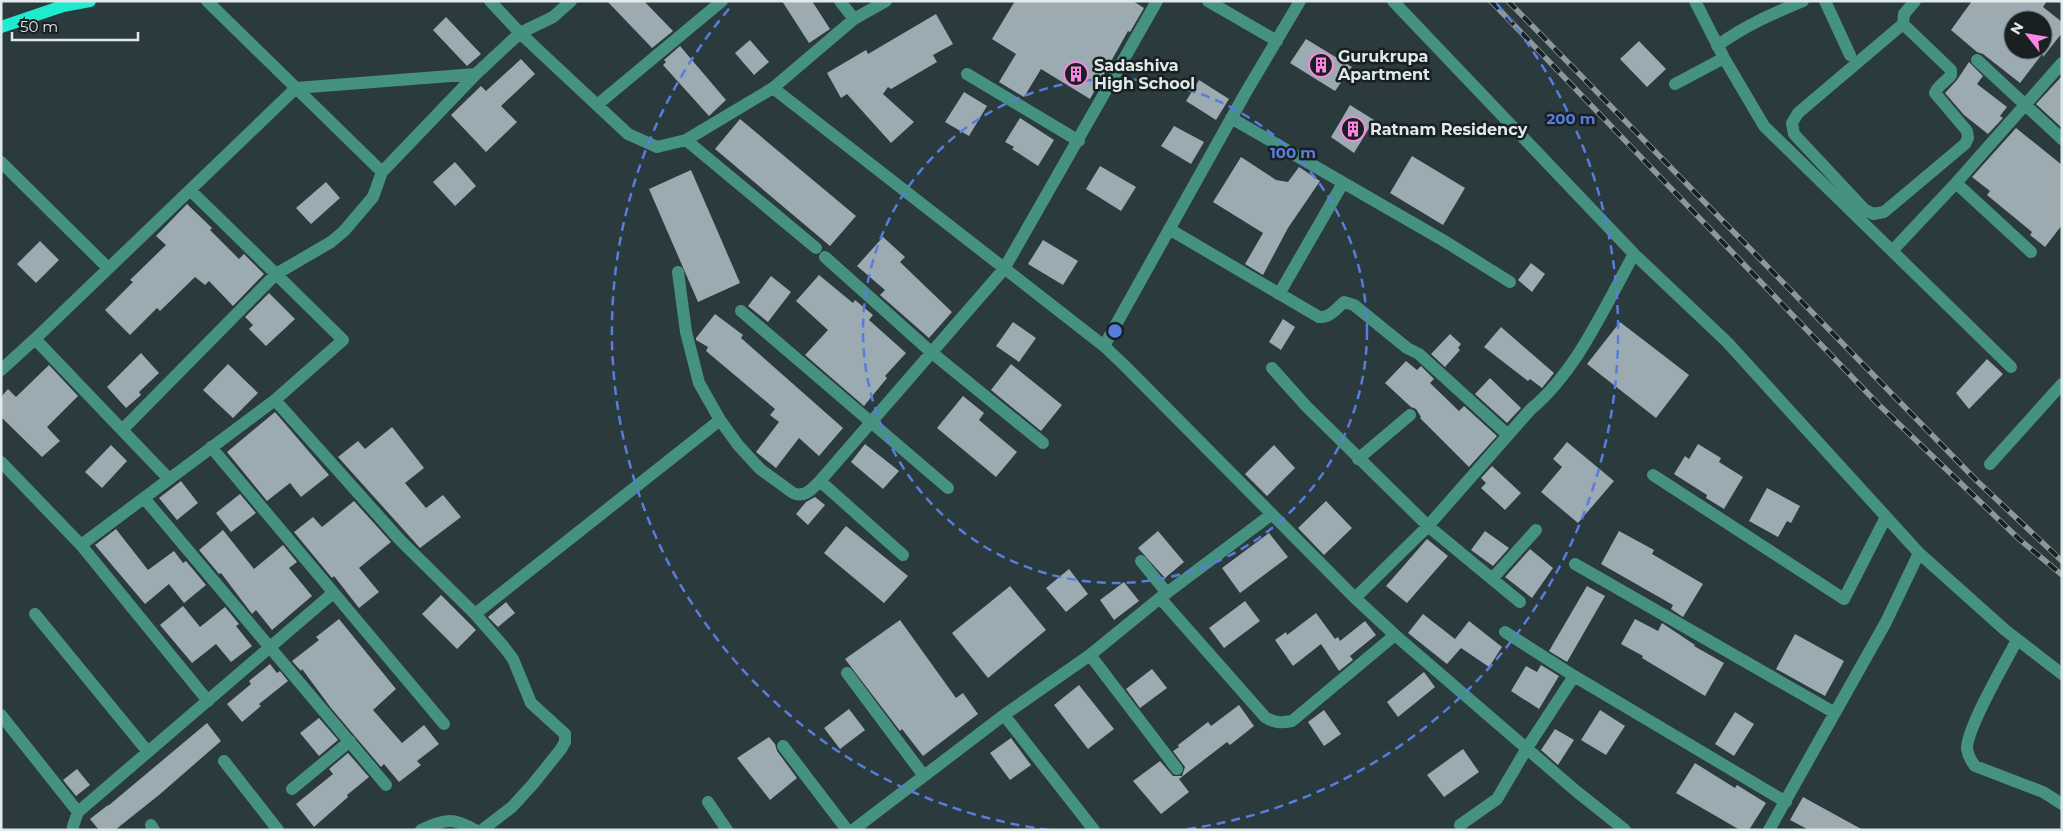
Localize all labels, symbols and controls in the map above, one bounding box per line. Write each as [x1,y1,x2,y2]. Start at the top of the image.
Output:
scale bar [12,10,139,42]
north arrow [2003,10,2053,60]
text: 50 m [20,17,58,36]
text: N [2006,19,2027,38]
place label: Gurukrupa Apartment [1337,47,1430,84]
building icon: Gurukrupa Apartment [1308,52,1334,78]
place label: Sadashiva High School [1094,56,1195,93]
building icon: Sadashiva High School [1063,61,1089,87]
text: 200 m [1546,109,1596,128]
building icon: Ratnam Residency [1340,116,1366,142]
place label: Ratnam Residency [1370,120,1528,139]
text: 100 m [1270,143,1316,162]
centre of rings [1106,322,1124,340]

